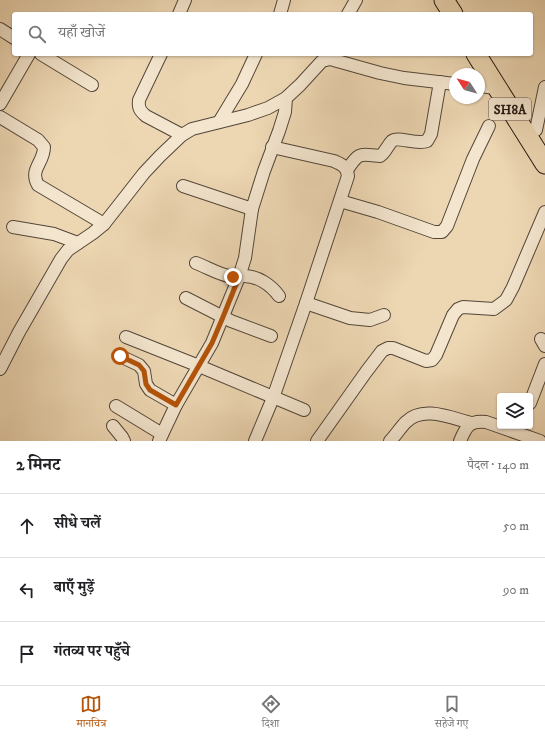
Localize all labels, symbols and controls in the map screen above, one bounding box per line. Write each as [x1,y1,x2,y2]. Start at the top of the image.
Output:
search box [12,12,533,56]
icon: search [26,23,48,45]
text: यहाँ खोजें [58,23,105,42]
north arrow [449,68,485,104]
road number: SH8A [489,98,531,120]
route end [224,268,242,286]
route start [111,347,129,365]
map controls [497,393,533,429]
button: layers [497,393,533,429]
text: 2 मिनट [16,454,60,476]
text: पैदल · 140 m [467,457,529,473]
text: सीधे चलें [54,514,101,533]
icon: ahead [16,515,38,537]
text: 50 m [503,518,529,534]
text: बाएँ मुड़ें [54,578,94,597]
icon: left [16,579,38,601]
text: 90 m [503,582,529,598]
text: गंतव्य पर पहुँचे [54,642,130,661]
icon: arrive [16,643,38,665]
tab: मानचित्र [77,693,106,734]
tab: दिशा [260,693,282,734]
tab: सहेजे गए [435,693,468,734]

